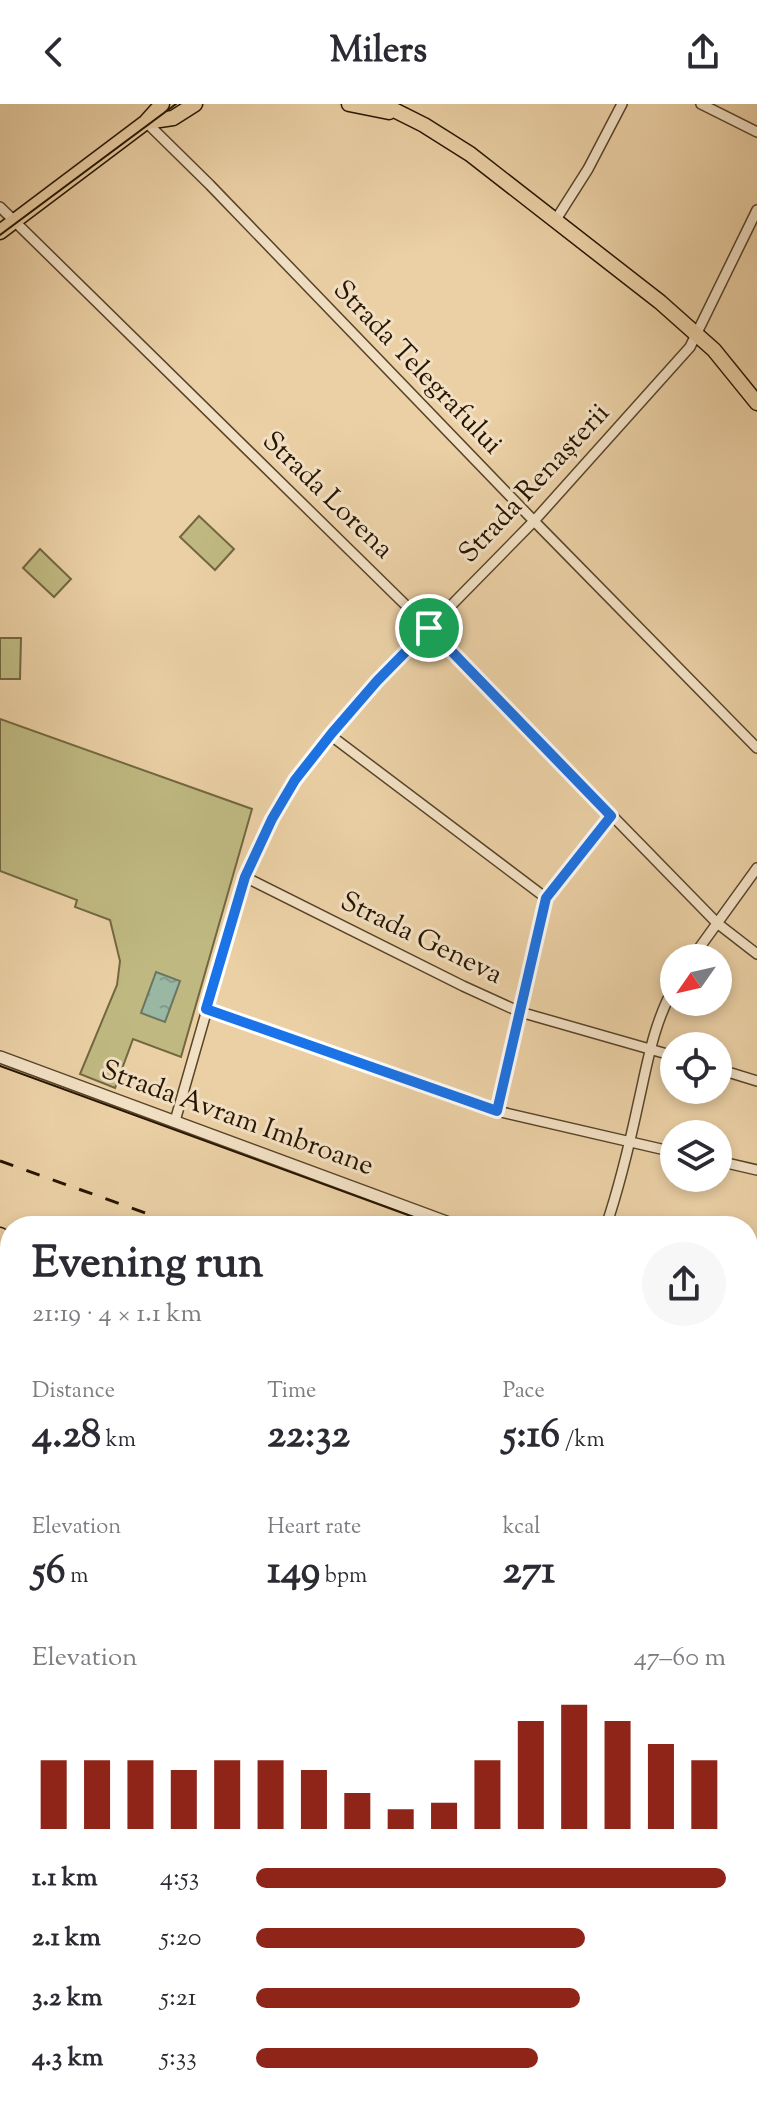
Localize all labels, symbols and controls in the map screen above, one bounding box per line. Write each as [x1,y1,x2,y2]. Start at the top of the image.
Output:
text: Milers [330,26,427,78]
icon: back [32,30,76,74]
icon: share [681,30,725,74]
street label: Strada Telegrafului [323,272,511,464]
street label: Strada Renașterii [450,395,620,573]
street label: Strada Lorena [252,423,402,569]
pin [395,594,463,662]
icon: arrive [407,606,451,650]
street label: Strada Geneva [333,882,509,996]
north arrow [660,944,732,1016]
map controls [660,944,732,1192]
button: locate [660,1032,732,1104]
street label: Strada Avram Imbroane [95,1051,379,1187]
button: layers [660,1120,732,1192]
text: Evening run [32,1234,264,1297]
button: share [642,1242,726,1326]
text: 21:19 · 4 × 1.1 km [32,1296,202,1333]
text: Distance [32,1376,115,1408]
text: Time [267,1376,316,1408]
text: Pace [503,1376,545,1408]
text: 4.28 [32,1408,101,1465]
text: 22:32 [267,1408,350,1465]
text: 5:16 [503,1408,560,1465]
text: km [101,1425,136,1457]
text: /km [560,1425,605,1457]
text: Elevation [32,1512,121,1544]
text: Heart rate [267,1512,361,1544]
text: kcal [503,1512,540,1544]
text: 56 [32,1544,66,1601]
text: 149 [267,1544,320,1601]
text: 271 [503,1544,555,1601]
text: m [66,1561,88,1593]
text: bpm [320,1561,367,1593]
text: Elevation [32,1640,137,1677]
text: 47–60 m [634,1640,726,1677]
text: 1.1 km [32,1860,97,1897]
text: 4:53 [160,1860,199,1897]
text: 2.1 km [32,1920,101,1957]
text: 5:20 [160,1920,202,1957]
text: 3.2 km [32,1980,102,2017]
text: 5:21 [160,1980,197,2017]
text: 4.3 km [32,2040,103,2077]
text: 5:33 [160,2040,197,2077]

